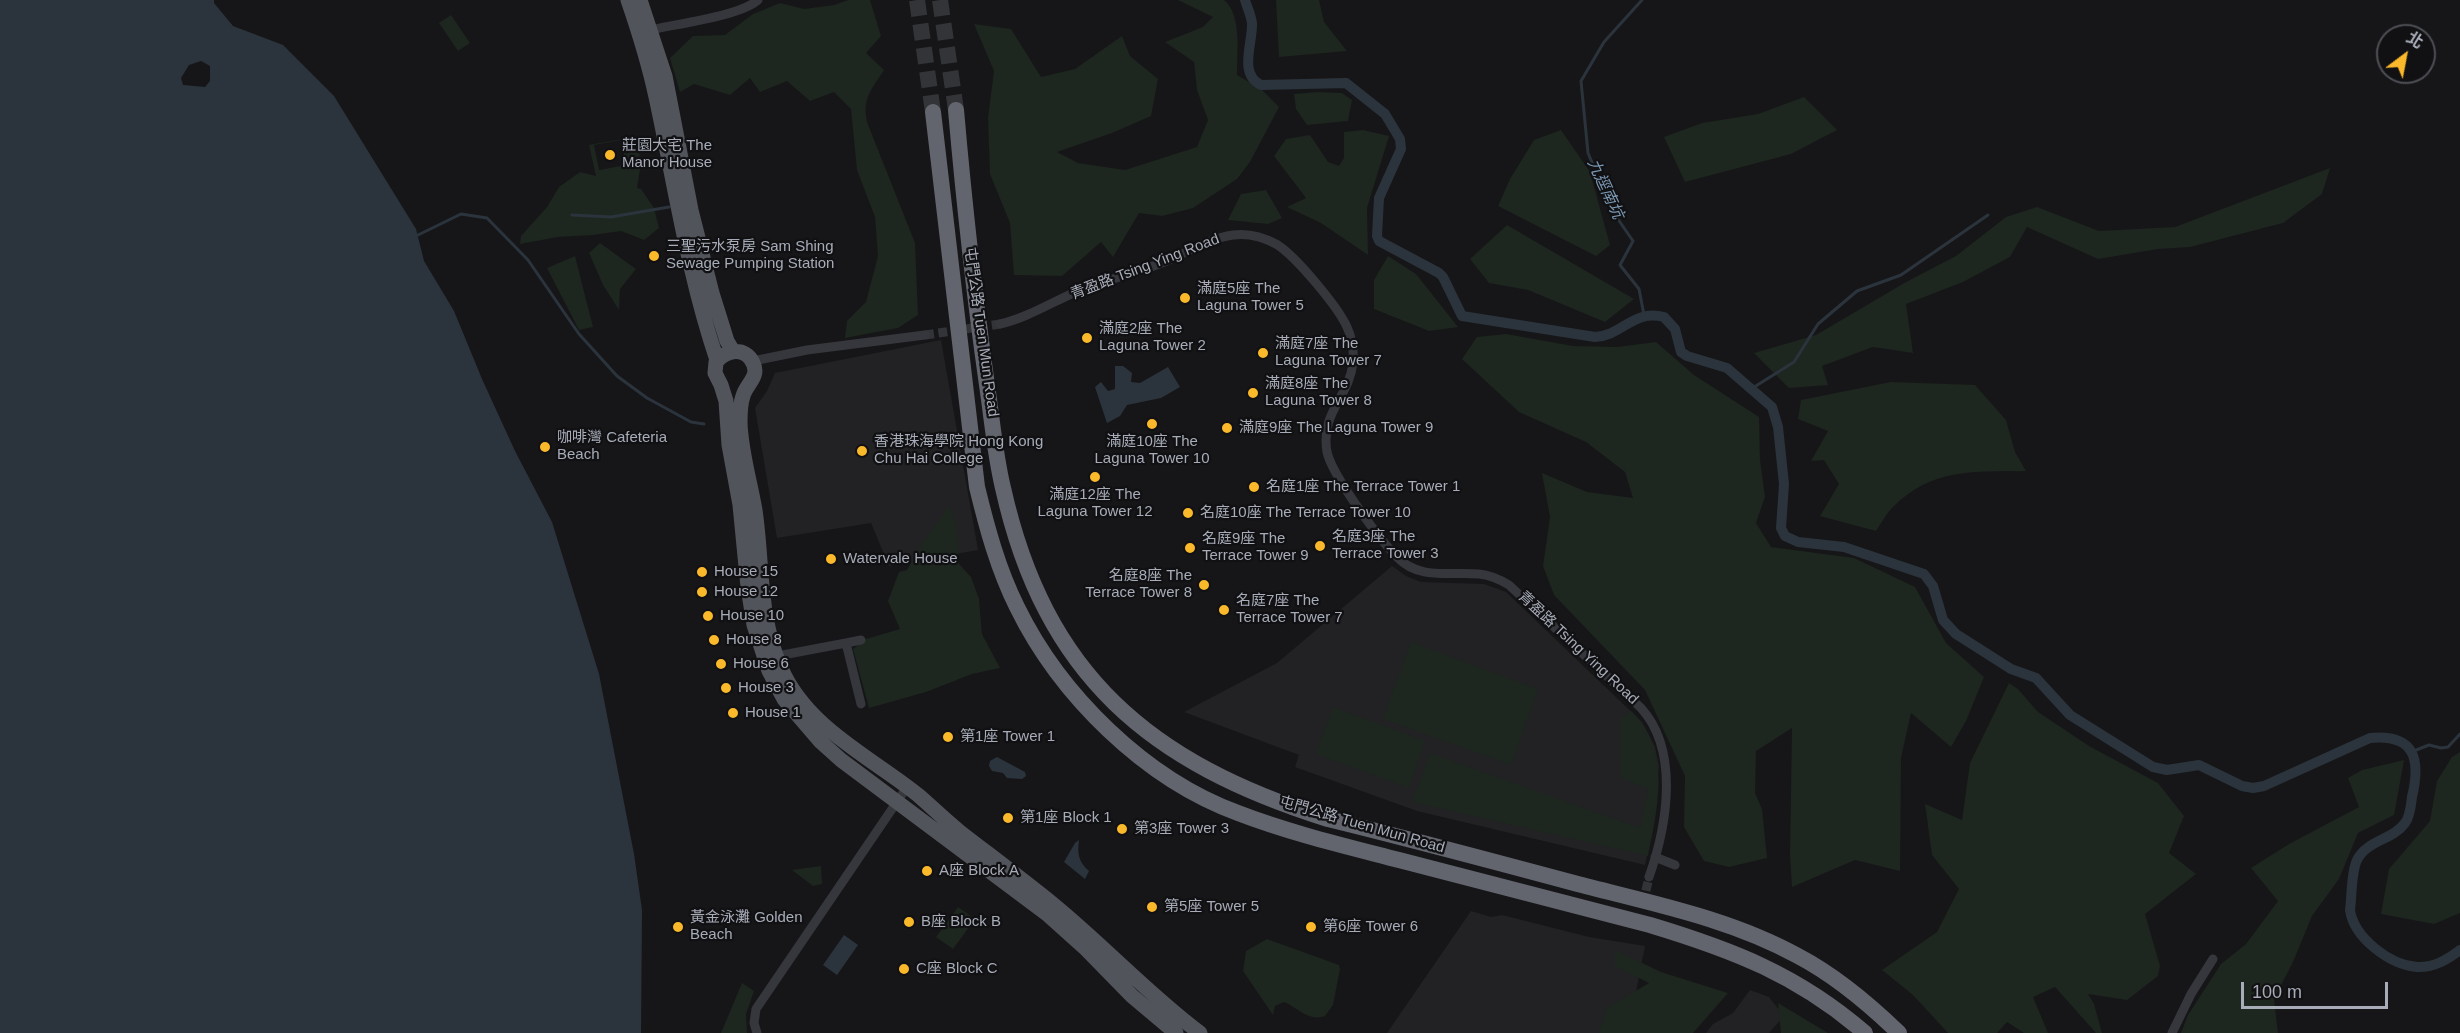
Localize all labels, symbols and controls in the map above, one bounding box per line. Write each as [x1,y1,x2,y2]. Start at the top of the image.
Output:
north arrow [2376,24,2436,84]
text: 北 [2403,29,2426,51]
place label: 莊園大宅 The Manor House [622,137,712,172]
marker: 莊園大宅 The Manor House [603,148,617,162]
water label: 九逕南坑 [1583,156,1627,222]
street label: 青盈路 Tsing Ying Road [1068,230,1222,304]
place label: 三聖污水泵房 Sam Shing Sewage Pumping Station [666,238,834,273]
street label: 屯門公路 Tuen Mun Road [960,246,1002,418]
marker: 三聖污水泵房 Sam Shing Sewage Pumping Station [647,249,661,263]
place label: 滿庭5座 The Laguna Tower 5 [1197,280,1304,315]
marker: 滿庭5座 The Laguna Tower 5 [1178,291,1192,305]
place label: 滿庭2座 The Laguna Tower 2 [1099,320,1206,355]
marker: 滿庭2座 The Laguna Tower 2 [1080,331,1094,345]
place label: 滿庭7座 The Laguna Tower 7 [1275,335,1382,370]
marker: 滿庭7座 The Laguna Tower 7 [1256,346,1270,360]
place label: 滿庭8座 The Laguna Tower 8 [1265,375,1372,410]
marker: 滿庭8座 The Laguna Tower 8 [1246,386,1260,400]
marker: 滿庭10座 The Laguna Tower 10 [1145,417,1159,431]
place label: 滿庭9座 The Laguna Tower 9 [1239,419,1433,437]
marker: 滿庭9座 The Laguna Tower 9 [1220,421,1234,435]
place label: 咖啡灣 Cafeteria Beach [557,429,667,464]
place label: 香港珠海學院 Hong Kong Chu Hai College [874,433,1043,468]
place label: 滿庭10座 The Laguna Tower 10 [1094,433,1210,468]
marker: 咖啡灣 Cafeteria Beach [538,440,552,454]
marker: 香港珠海學院 Hong Kong Chu Hai College [855,444,869,458]
marker: 滿庭12座 The Laguna Tower 12 [1088,470,1102,484]
place label: 名庭1座 The Terrace Tower 1 [1266,478,1460,496]
marker: 名庭1座 The Terrace Tower 1 [1247,480,1261,494]
place label: 滿庭12座 The Laguna Tower 12 [1037,486,1153,521]
place label: 名庭10座 The Terrace Tower 10 [1200,504,1411,522]
marker: 名庭10座 The Terrace Tower 10 [1181,506,1195,520]
place label: 名庭3座 The Terrace Tower 3 [1332,528,1439,563]
place label: 名庭9座 The Terrace Tower 9 [1202,530,1309,565]
marker: 名庭3座 The Terrace Tower 3 [1313,539,1327,553]
marker: 名庭9座 The Terrace Tower 9 [1183,541,1197,555]
place label: Watervale House [843,550,957,568]
marker: Watervale House [824,552,838,566]
place label: House 15 [714,563,778,581]
marker: House 15 [695,565,709,579]
place label: 名庭8座 The Terrace Tower 8 [1085,567,1192,602]
marker: 名庭8座 The Terrace Tower 8 [1197,578,1211,592]
place label: House 12 [714,583,778,601]
marker: House 12 [695,585,709,599]
street label: 青盈路 Tsing Ying Road [1514,588,1642,708]
place label: 名庭7座 The Terrace Tower 7 [1236,592,1343,627]
marker: 名庭7座 The Terrace Tower 7 [1217,603,1231,617]
place label: House 10 [720,607,784,625]
marker: House 10 [701,609,715,623]
place label: House 8 [726,631,782,649]
marker: House 8 [707,633,721,647]
place label: House 6 [733,655,789,673]
marker: House 6 [714,657,728,671]
place label: House 3 [738,679,794,697]
marker: House 3 [719,681,733,695]
place label: House 1 [745,704,801,722]
marker: House 1 [726,706,740,720]
place label: 第1座 Tower 1 [960,728,1055,746]
marker: 第1座 Tower 1 [941,730,955,744]
street label: 屯門公路 Tuen Mun Road [1277,793,1447,857]
place label: 第1座 Block 1 [1020,809,1112,827]
marker: 第1座 Block 1 [1001,811,1015,825]
place label: 第3座 Tower 3 [1134,820,1229,838]
marker: 第3座 Tower 3 [1115,822,1129,836]
place label: A座 Block A [939,862,1019,880]
marker: A座 Block A [920,864,934,878]
place label: 第5座 Tower 5 [1164,898,1259,916]
marker: 第5座 Tower 5 [1145,900,1159,914]
place label: 黃金泳灘 Golden Beach [690,909,803,944]
place label: B座 Block B [921,913,1001,931]
marker: B座 Block B [902,915,916,929]
place label: 第6座 Tower 6 [1323,918,1418,936]
marker: 黃金泳灘 Golden Beach [671,920,685,934]
marker: 第6座 Tower 6 [1304,920,1318,934]
place label: C座 Block C [916,960,998,978]
marker: C座 Block C [897,962,911,976]
scale bar [2244,970,2391,1008]
text: 100 m [2252,982,2302,1002]

